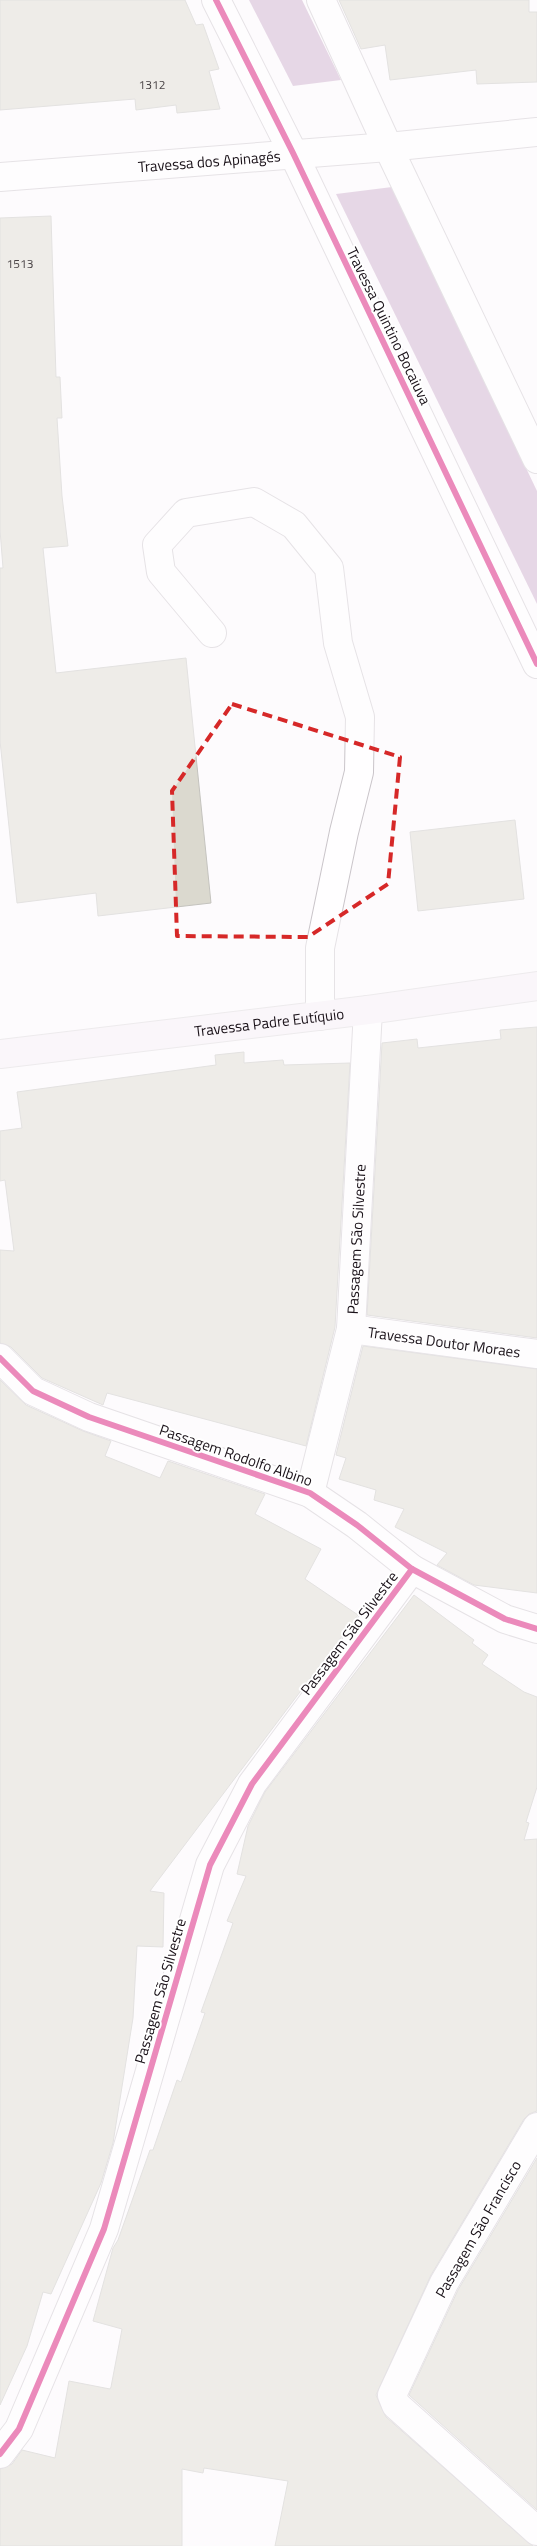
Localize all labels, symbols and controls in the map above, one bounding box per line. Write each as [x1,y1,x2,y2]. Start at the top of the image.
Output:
house number: 1312 [139,75,165,94]
street label: Travessa dos Apinagés [137,144,282,178]
street label: Travessa Quintino Bocaiuva [341,243,437,409]
house number: 1513 [7,254,33,273]
street label: Travessa Padre Eutíquio [193,1001,345,1042]
street label: Passagem São Silvestre [340,1164,371,1315]
street label: Travessa Doutor Moraes [366,1320,522,1363]
street label: Passagem Rodolfo Albino [156,1418,316,1492]
street label: Passagem São Silvestre [295,1566,403,1700]
street label: Passagem São Silvestre [128,1916,192,2066]
street label: Passagem São Francisco [429,2156,527,2302]

